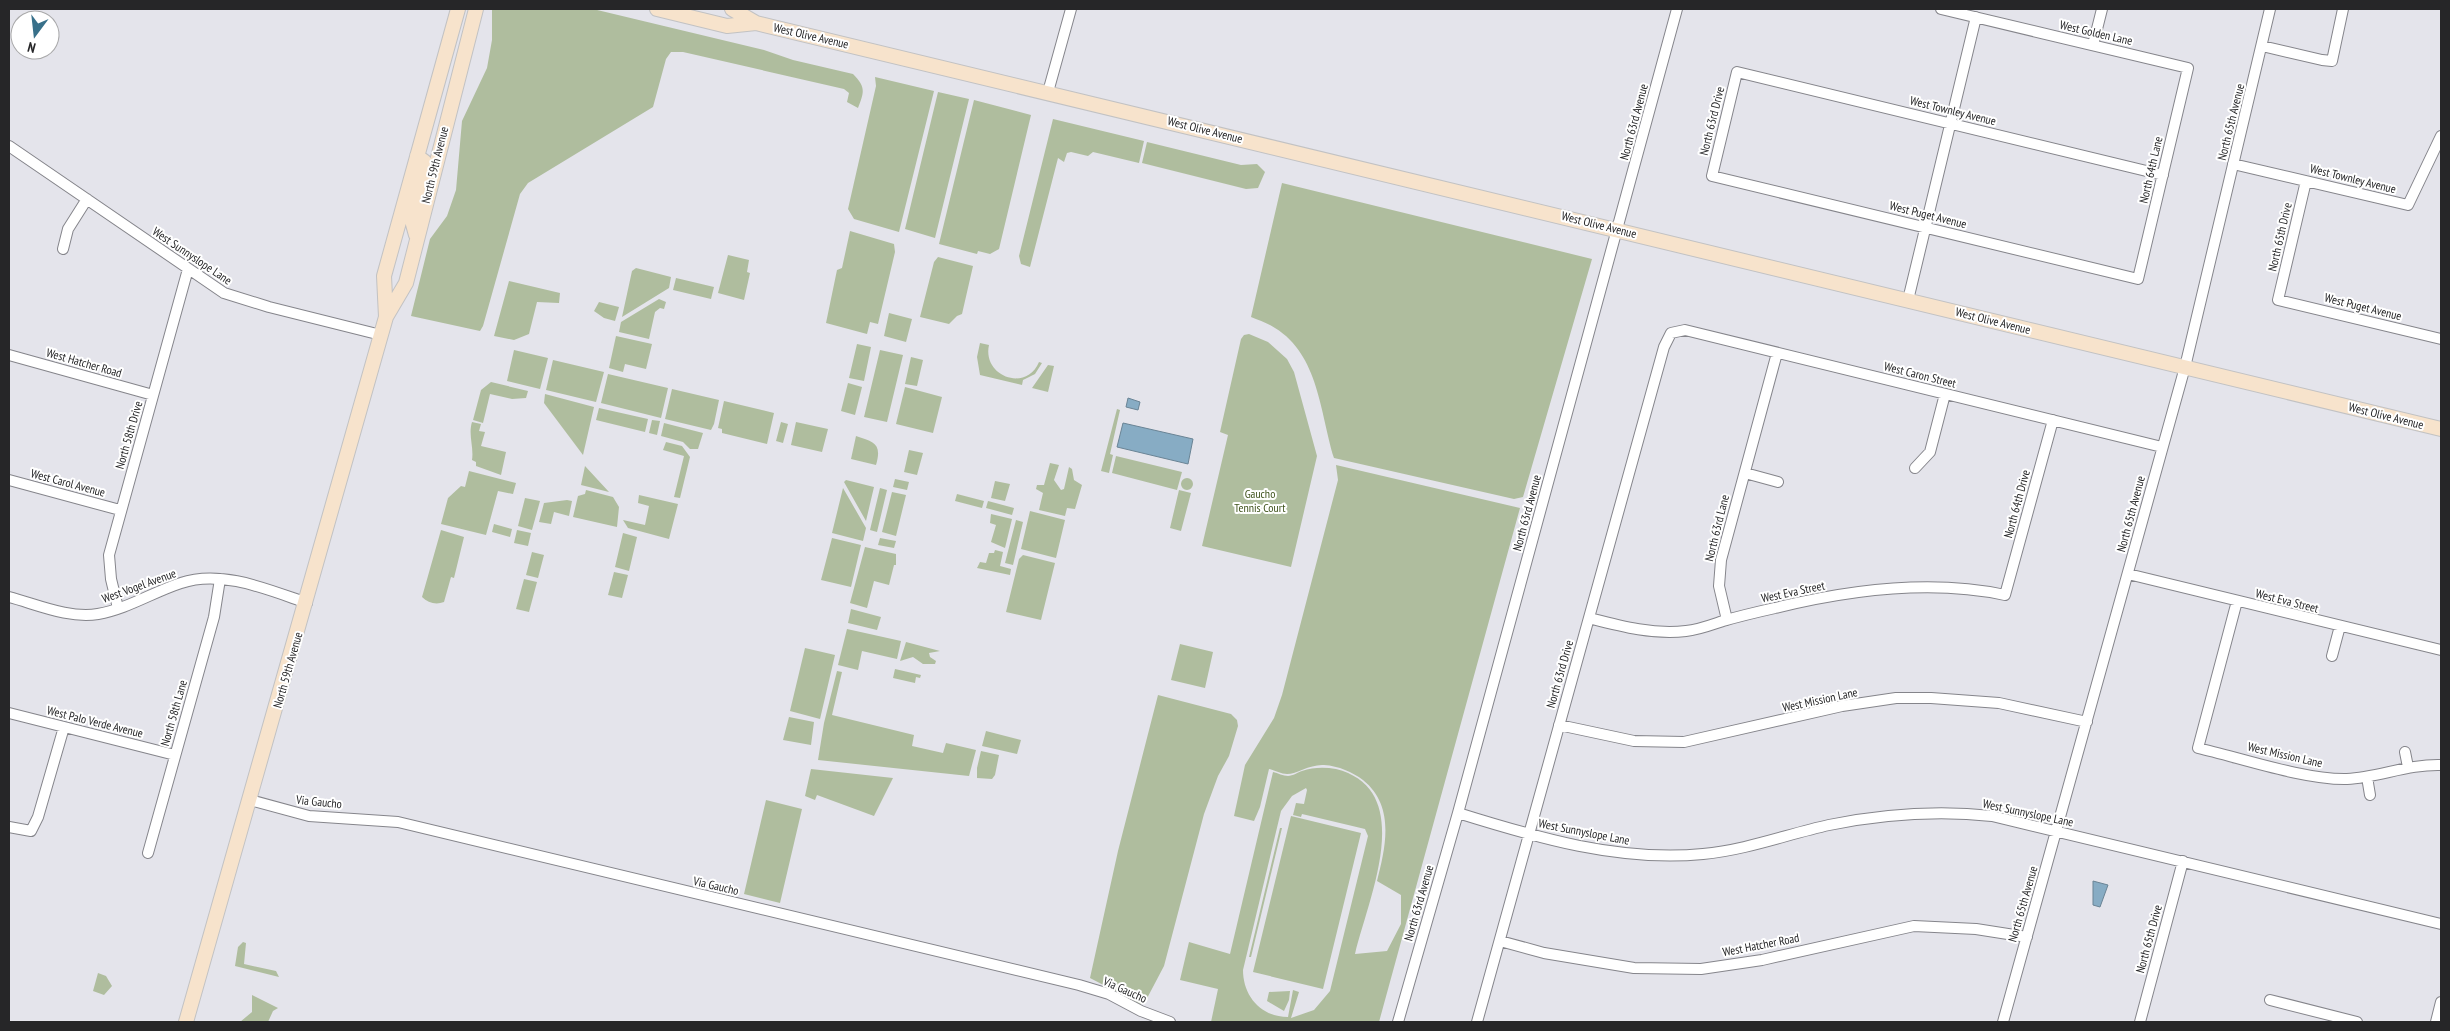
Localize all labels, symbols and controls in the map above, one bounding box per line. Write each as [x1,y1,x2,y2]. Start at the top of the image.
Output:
north arrow [10,10,60,60]
street label: West Golden Lane [2058,17,2134,48]
street label: West Olive Avenue [772,20,850,51]
text: N [26,38,38,57]
street label: North 63rd Avenue [1616,82,1651,162]
street label: North 65th Avenue [2214,82,2247,162]
street label: North 63rd Drive [1696,85,1727,157]
street label: West Townley Avenue [1909,93,1998,128]
street label: West Olive Avenue [1166,113,1244,146]
street label: North 59th Avenue [418,125,451,205]
street label: North 64th Lane [2136,135,2165,205]
street label: West Townley Avenue [2309,161,2398,196]
street label: West Puget Avenue [1888,198,1968,231]
street label: North 65th Drive [2264,201,2295,273]
street label: West Olive Avenue [1560,208,1638,241]
street label: West Sunnyslope Lane [150,224,235,288]
street label: West Puget Avenue [2323,290,2403,323]
street label: West Olive Avenue [1954,304,2032,337]
street label: West Hatcher Road [45,345,124,380]
street label: West Caron Street [1883,358,1958,391]
street label: North 58th Drive [112,399,145,471]
street label: West Olive Avenue [2347,399,2425,432]
street label: West Carol Avenue [29,465,107,500]
street label: North 64th Drive [2000,468,2033,540]
street label: North 63rd Avenue [1509,473,1544,553]
street label: North 65th Avenue [2113,474,2148,554]
park label: Gaucho Tennis Court [1234,486,1286,515]
street label: North 63rd Lane [1701,493,1732,563]
street label: West Vogel Avenue [100,565,178,606]
street label: West Eva Street [1760,577,1827,606]
street label: West Eva Street [2254,585,2321,616]
street label: North 59th Avenue [270,630,306,710]
street label: North 63rd Drive [1543,638,1576,710]
street label: North 58th Lane [157,678,190,748]
street label: West Mission Lane [1781,684,1859,715]
street label: West Palo Verde Avenue [45,702,145,741]
street label: West Mission Lane [2246,739,2324,770]
street label: Via Gaucho [294,792,343,811]
street label: West Sunnyslope Lane [1981,796,2075,829]
street label: West Sunnyslope Lane [1537,815,1631,848]
street label: North 63rd Avenue [1401,863,1437,943]
street label: North 65th Avenue [2005,864,2041,944]
street label: Via Gaucho [691,873,740,898]
street label: North 65th Drive [2132,903,2165,975]
street label: West Hatcher Road [1721,930,1800,959]
street label: Via Gaucho [1100,973,1149,1006]

